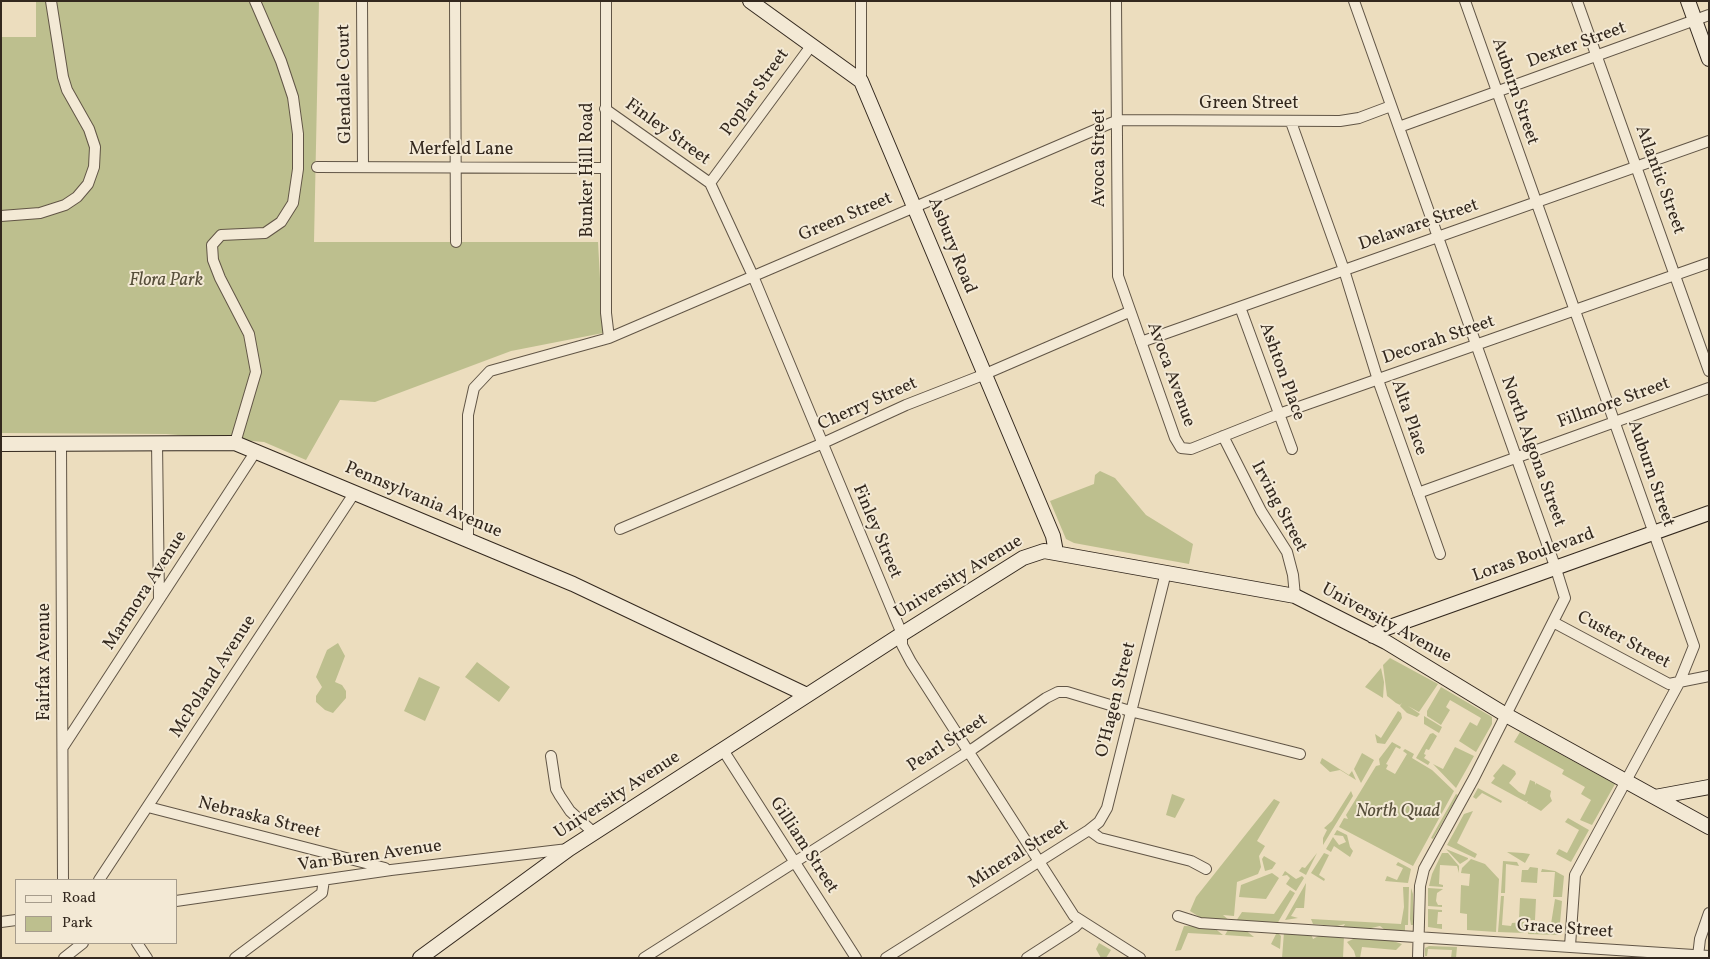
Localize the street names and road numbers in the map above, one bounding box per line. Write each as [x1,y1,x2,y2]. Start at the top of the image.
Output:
street label: Dexter Street [1524,18,1630,74]
street label: Glendale Court [334,24,358,144]
street label: Auburn Street [1486,36,1542,148]
street label: Poplar Street [717,45,795,141]
street label: Green Street [1199,94,1299,116]
street label: Finley Street [620,95,714,171]
street label: Bunker Hill Road [578,102,600,238]
street label: Avoca Street [1090,109,1112,207]
street label: Atlantic Street [1629,123,1689,237]
street label: Merfeld Lane [409,140,513,162]
street label: Green Street [796,189,896,247]
street label: Asbury Road [922,195,980,297]
street label: Delaware Street [1356,195,1482,257]
street label: Decorah Street [1380,312,1498,370]
street label: Avoca Avenue [1141,320,1199,430]
street label: Ashton Place [1253,320,1309,424]
street label: Cherry Street [815,373,921,437]
street label: North Algona Street [1495,374,1569,530]
street label: Fillmore Street [1555,374,1673,434]
street label: Alta Place [1385,377,1431,459]
street label: Auburn Street [1622,418,1678,530]
street label: Pennsylvania Avenue [341,458,505,544]
street label: Irving Street [1245,458,1311,556]
street label: Finley Street [847,482,905,582]
street label: Loras Boulevard [1470,524,1598,588]
street label: Marmora Avenue [99,527,193,655]
street label: University Avenue [891,531,1027,625]
street label: University Avenue [1317,579,1455,669]
street label: Fairfax Avenue [35,603,57,721]
street label: Custer Street [1573,607,1673,675]
street label: McPoland Avenue [166,612,262,742]
street label: O'Hagen Street [1092,640,1142,760]
street label: Pearl Street [904,710,992,778]
street label: University Avenue [551,747,685,845]
street label: Nebraska Street [196,793,322,845]
street label: Gilliam Street [764,794,842,898]
street label: Mineral Street [965,816,1073,894]
street label: Van Buren Avenue [297,836,443,878]
street label: Grace Street [1516,916,1614,944]

